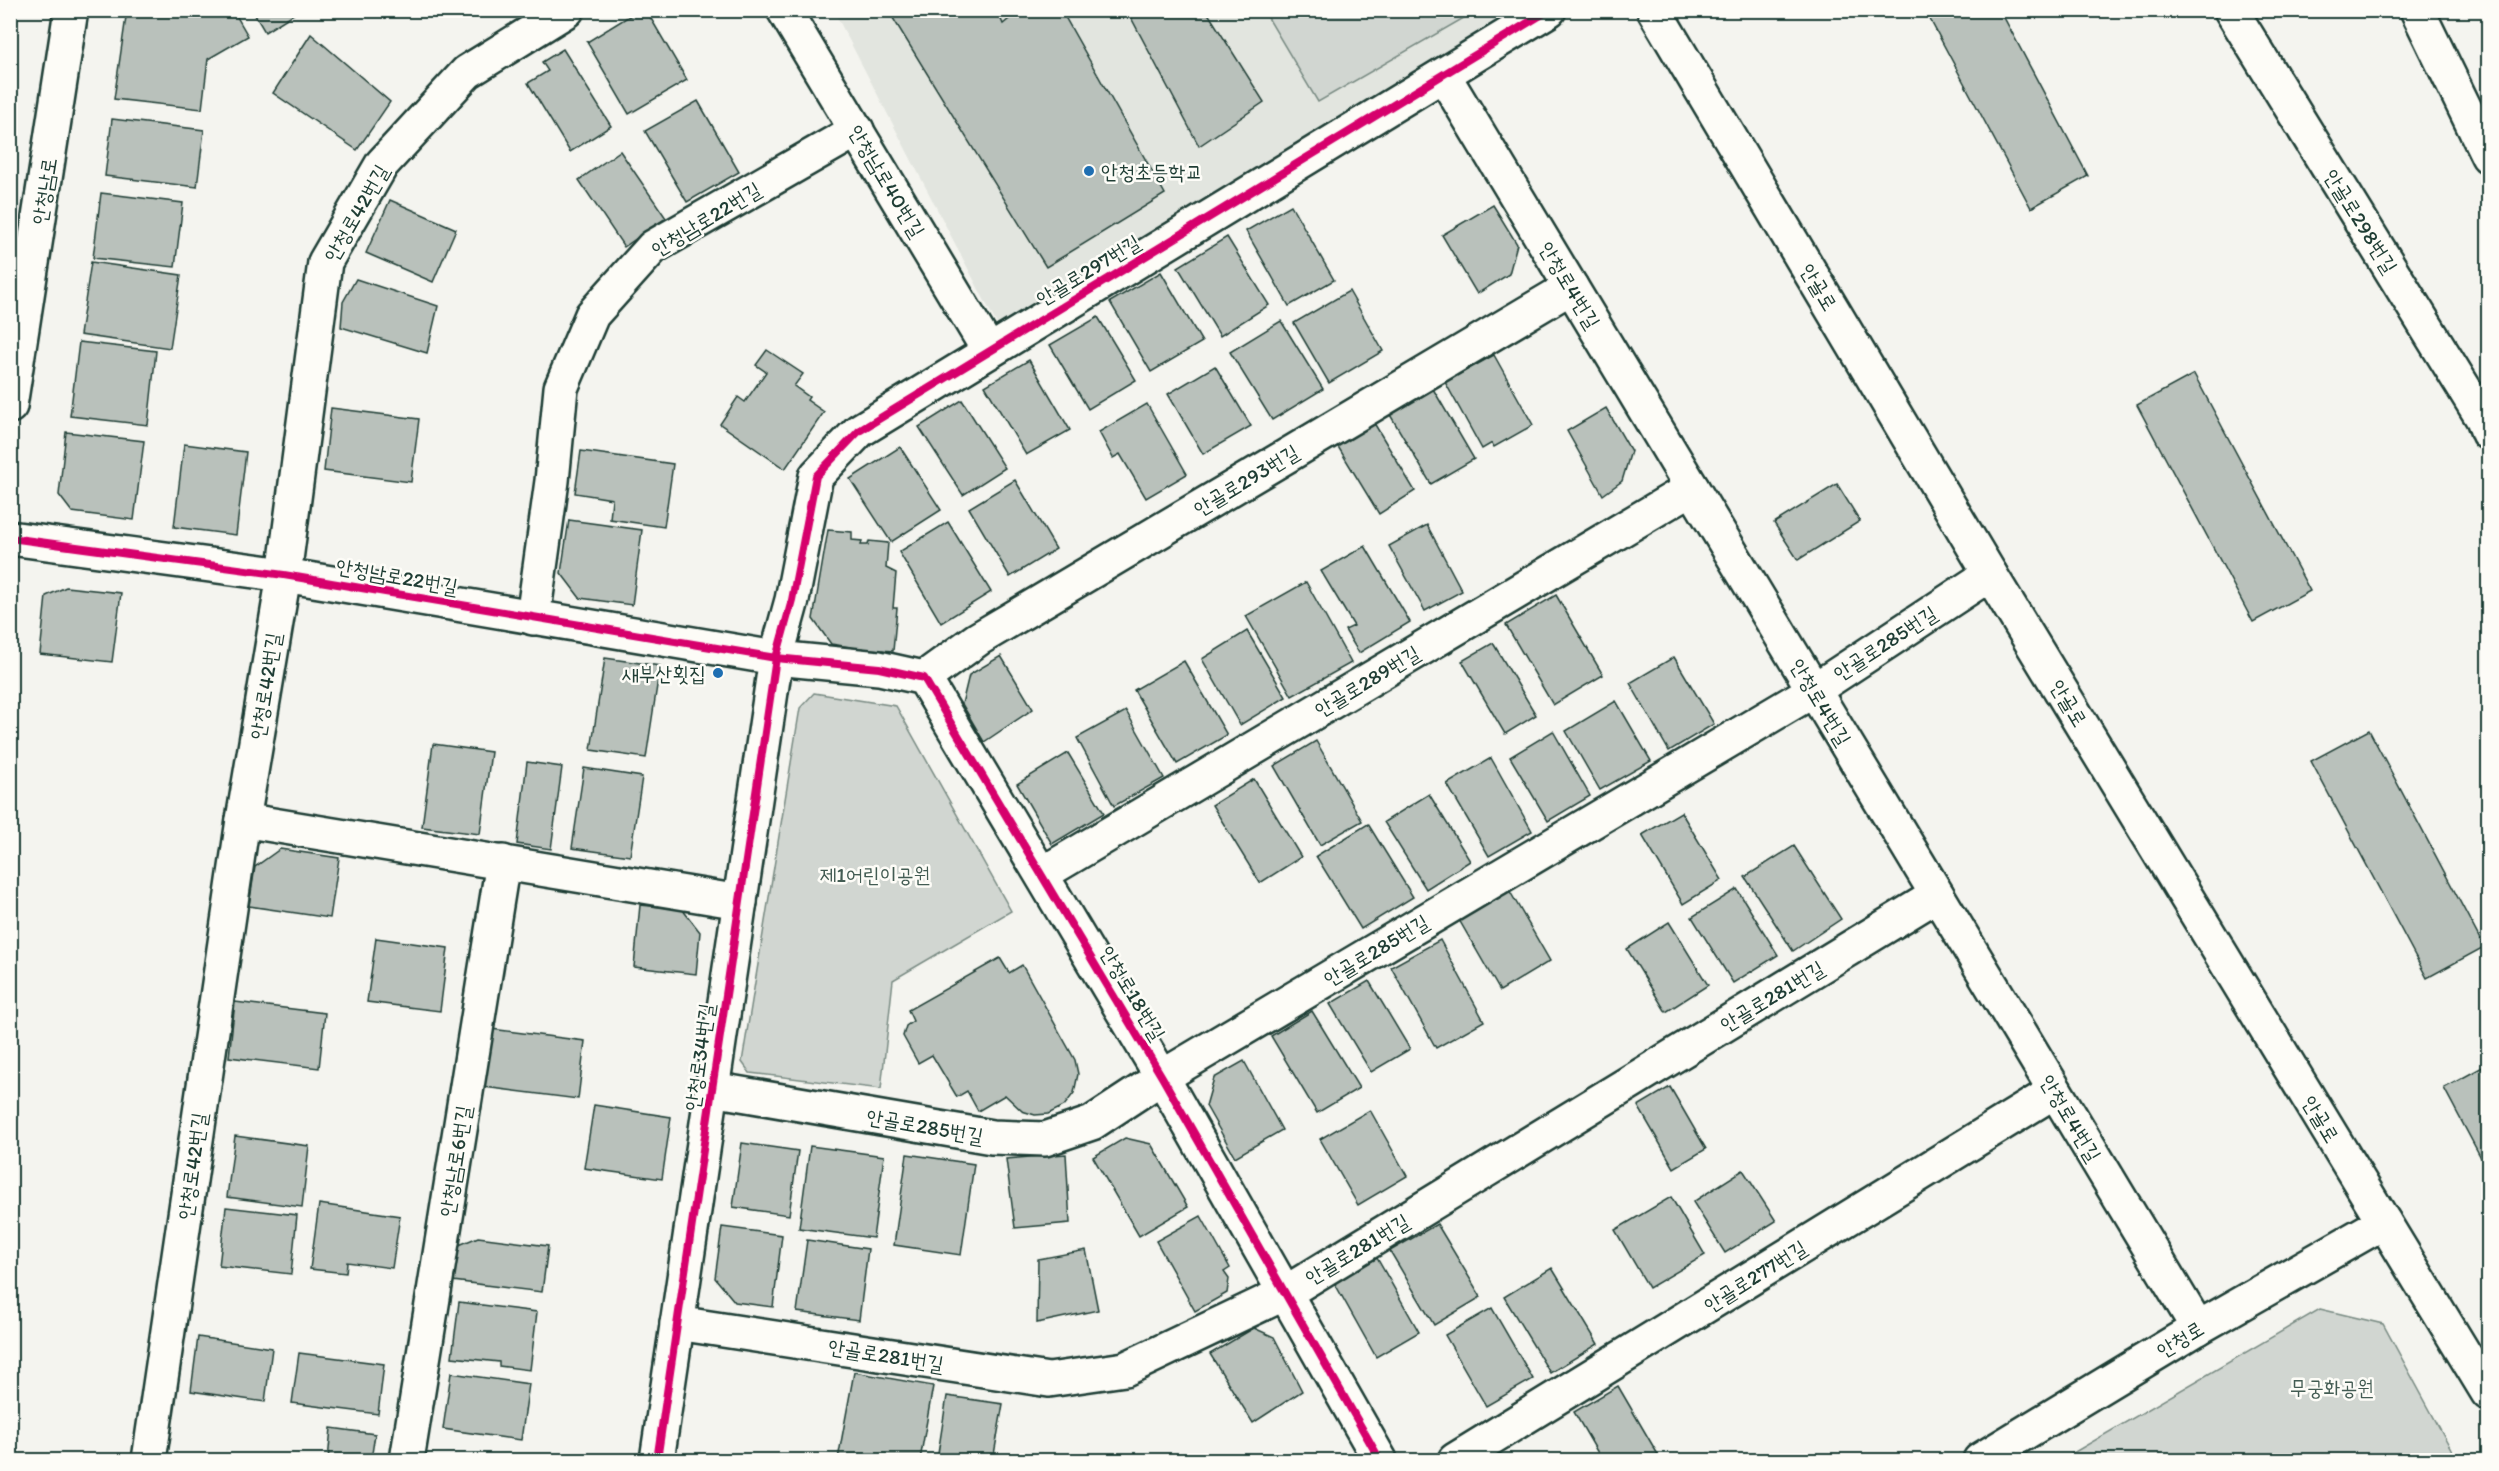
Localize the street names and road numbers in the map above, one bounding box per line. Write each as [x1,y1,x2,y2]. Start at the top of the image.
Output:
street label: 안청남로40번길 [844,120,930,242]
street label: 안청남로 [26,156,62,226]
street label: 안청로42번길 [318,160,394,266]
street label: 안골로298번길 [2319,164,2403,278]
street label: 안청남로22번길 [647,176,765,262]
street label: 안골로297번길 [1031,229,1145,311]
street label: 안청로4번길 [1534,237,1606,333]
street label: 안골로 [1795,259,1843,315]
street label: 안골로293번길 [1189,439,1303,521]
street label: 안청남로22번길 [334,553,460,599]
street label: 안골로285번길 [1829,600,1941,686]
street label: 안청로42번길 [244,631,286,741]
street label: 안골로289번길 [1310,640,1424,722]
street label: 안청로4번길 [1785,654,1857,750]
street label: 안골로 [2045,675,2093,731]
street label: 안골로285번길 [1319,909,1433,991]
street label: 안청로18번길 [1095,941,1171,1045]
street label: 안골로281번길 [1716,955,1829,1037]
street label: 안청로34번길 [679,1001,719,1112]
street label: 안청로4번길 [2035,1070,2107,1166]
street label: 안골로 [2297,1091,2345,1147]
street label: 안청남로6번길 [434,1103,476,1219]
street label: 안골로285번길 [865,1103,985,1149]
street label: 안청로42번길 [172,1111,212,1221]
street label: 안골로281번길 [1301,1208,1414,1290]
street label: 안골로277번길 [1699,1235,1811,1317]
street label: 안청로 [2152,1315,2208,1363]
street label: 안골로281번길 [826,1334,946,1376]

